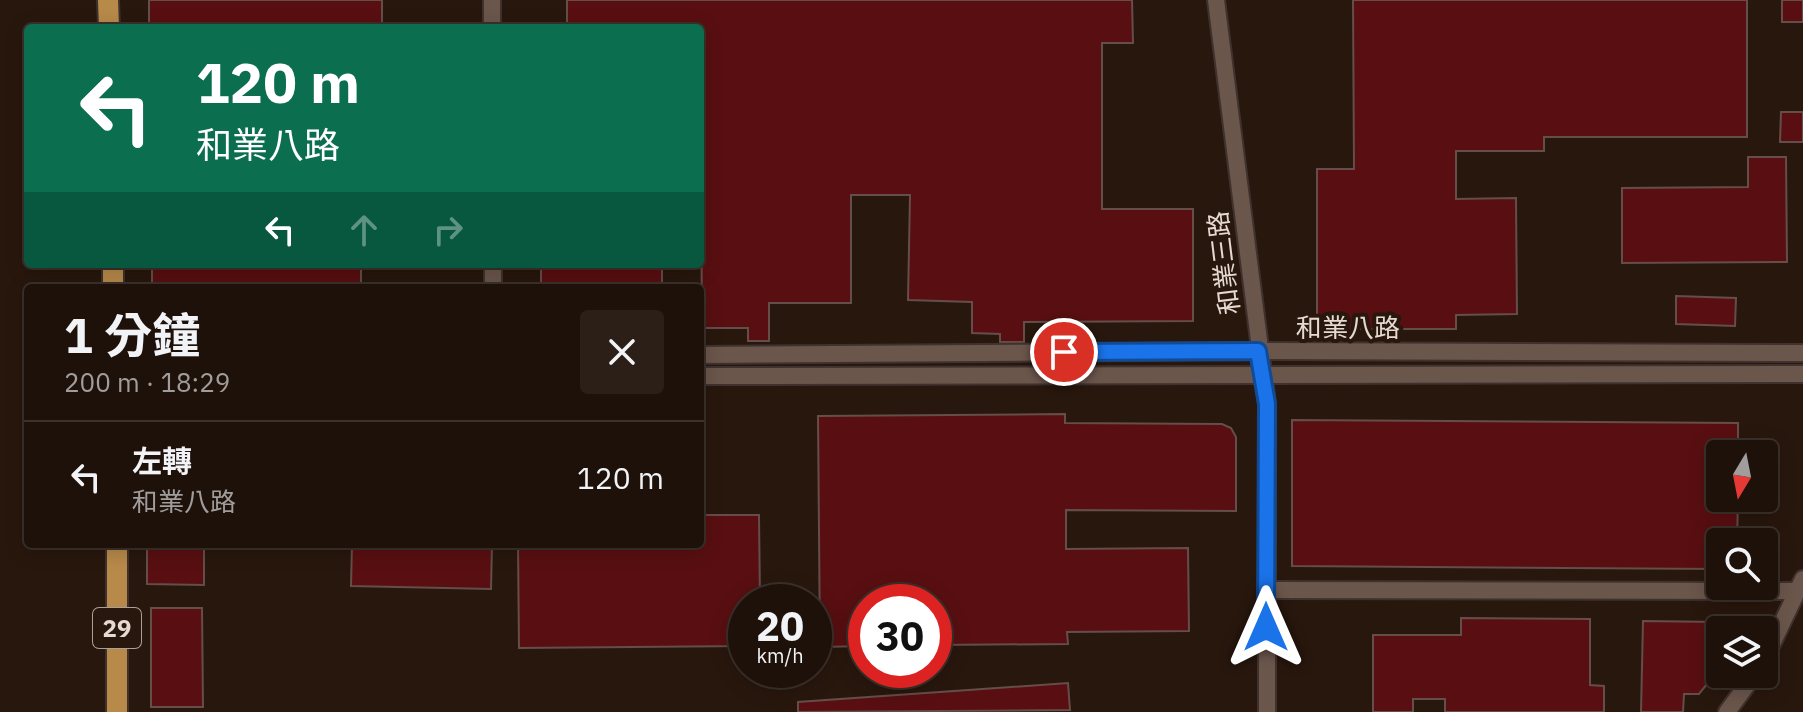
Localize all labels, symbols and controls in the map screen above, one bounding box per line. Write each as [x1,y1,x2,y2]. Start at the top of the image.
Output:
text: 120 m [196,46,360,118]
icon: left [64,56,168,160]
text: 和業八路 [196,121,340,168]
icon: left [258,208,302,252]
icon: ahead [342,208,386,252]
icon: right [426,208,470,252]
street label: 和業三路 [1200,209,1246,317]
text: 1 分鐘 [64,304,200,366]
button: close [580,310,664,394]
street label: 和業八路 [1296,310,1400,344]
pin [1030,318,1098,386]
icon: arrive [1042,330,1086,374]
text: 200 m · 18:29 [64,365,230,399]
north arrow [1706,440,1778,512]
map controls [1706,440,1778,688]
text: 左轉 [132,441,192,480]
icon: left [64,455,108,499]
text: 120 m [577,458,664,497]
text: 和業八路 [132,484,236,518]
button: search [1706,528,1778,600]
speed limit sign: 30 [848,584,952,688]
position arrow [1224,585,1308,669]
text: 20 [756,600,804,652]
road number: 29 [93,608,141,648]
button: layers [1706,616,1778,688]
text: km/h [756,642,804,669]

